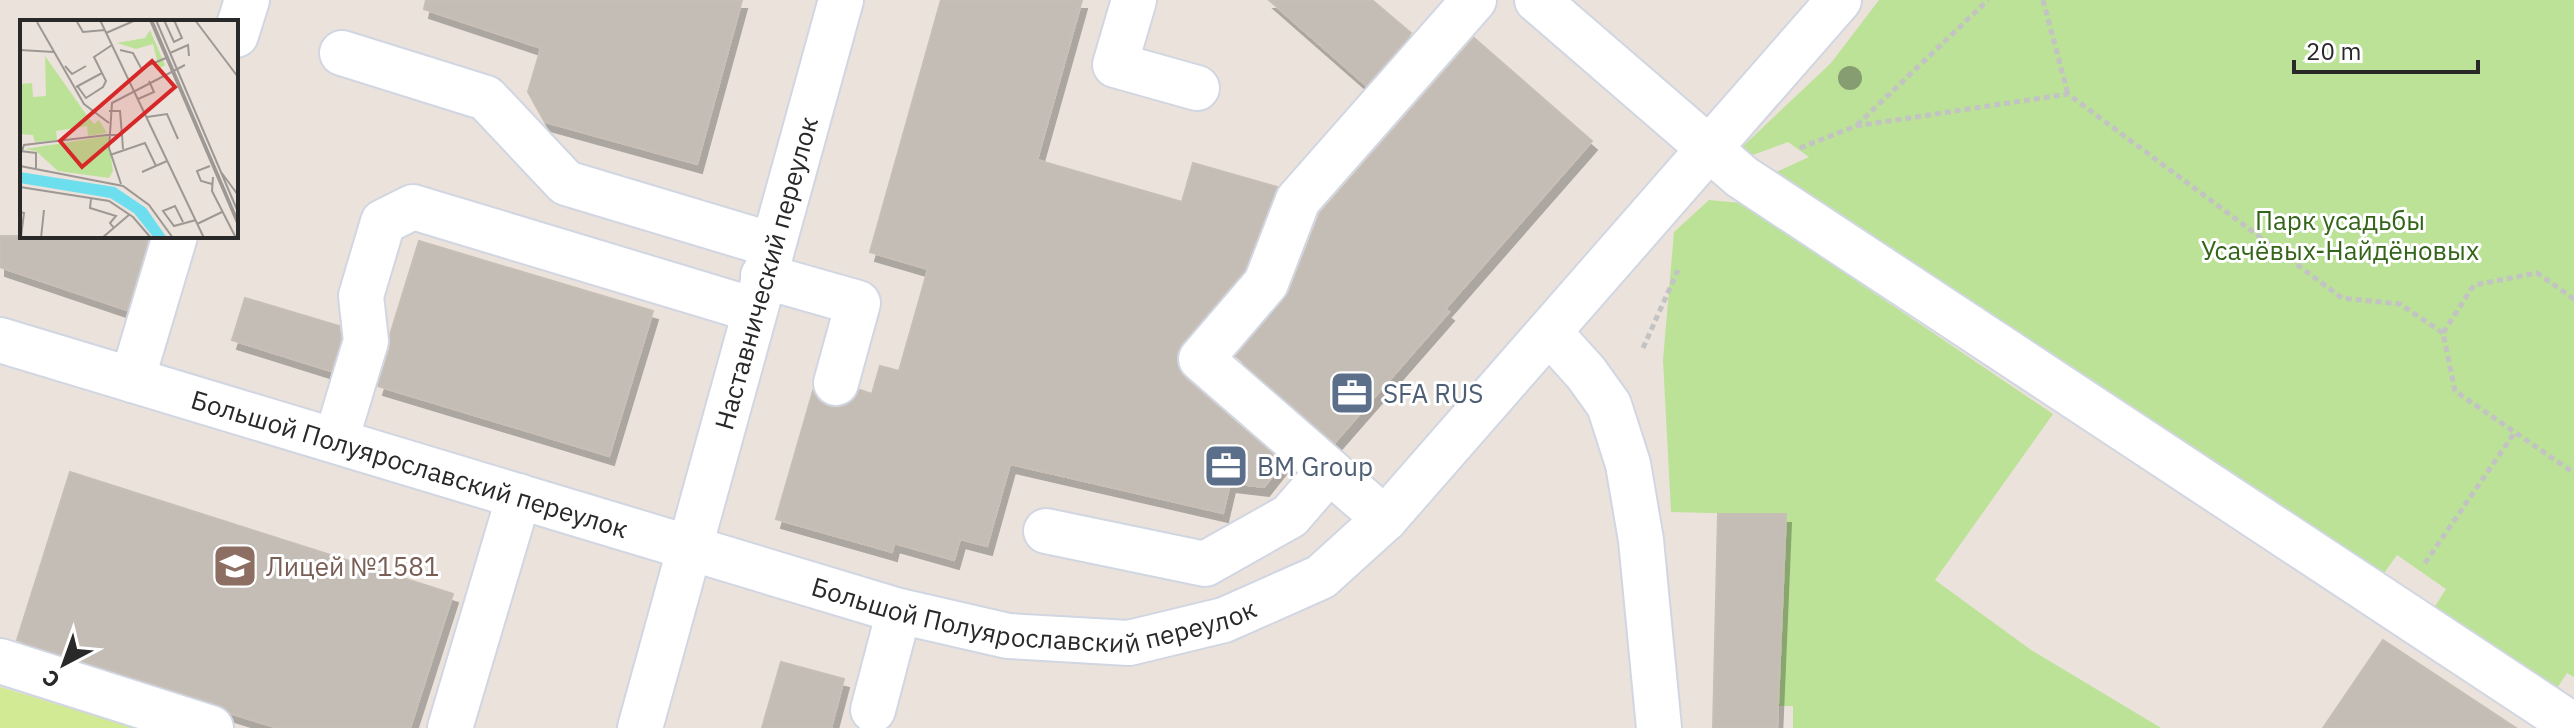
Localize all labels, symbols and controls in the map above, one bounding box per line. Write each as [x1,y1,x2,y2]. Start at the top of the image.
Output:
inset map [20,20,238,238]
scale bar [2294,24,2478,74]
text: 20 m [2306,35,2361,67]
street label: Наставнический переулок [706,113,825,433]
park label: Парк усадьбы Усачёвых-Найдёновых [2201,203,2479,267]
office icon: SFA RUS [1328,369,1376,417]
place label: SFA RUS [1383,376,1483,410]
street label: Большой Полуярославский переулок [187,382,632,545]
office icon: BM Group [1202,442,1250,490]
place label: BM Group [1257,449,1373,483]
school or university icon: Лицей №1581 [211,542,259,590]
place label: Лицей №1581 [266,549,439,583]
street label: Большой Полуярославский переулок [808,569,1262,661]
north arrow [24,624,104,704]
text: С [36,664,65,695]

